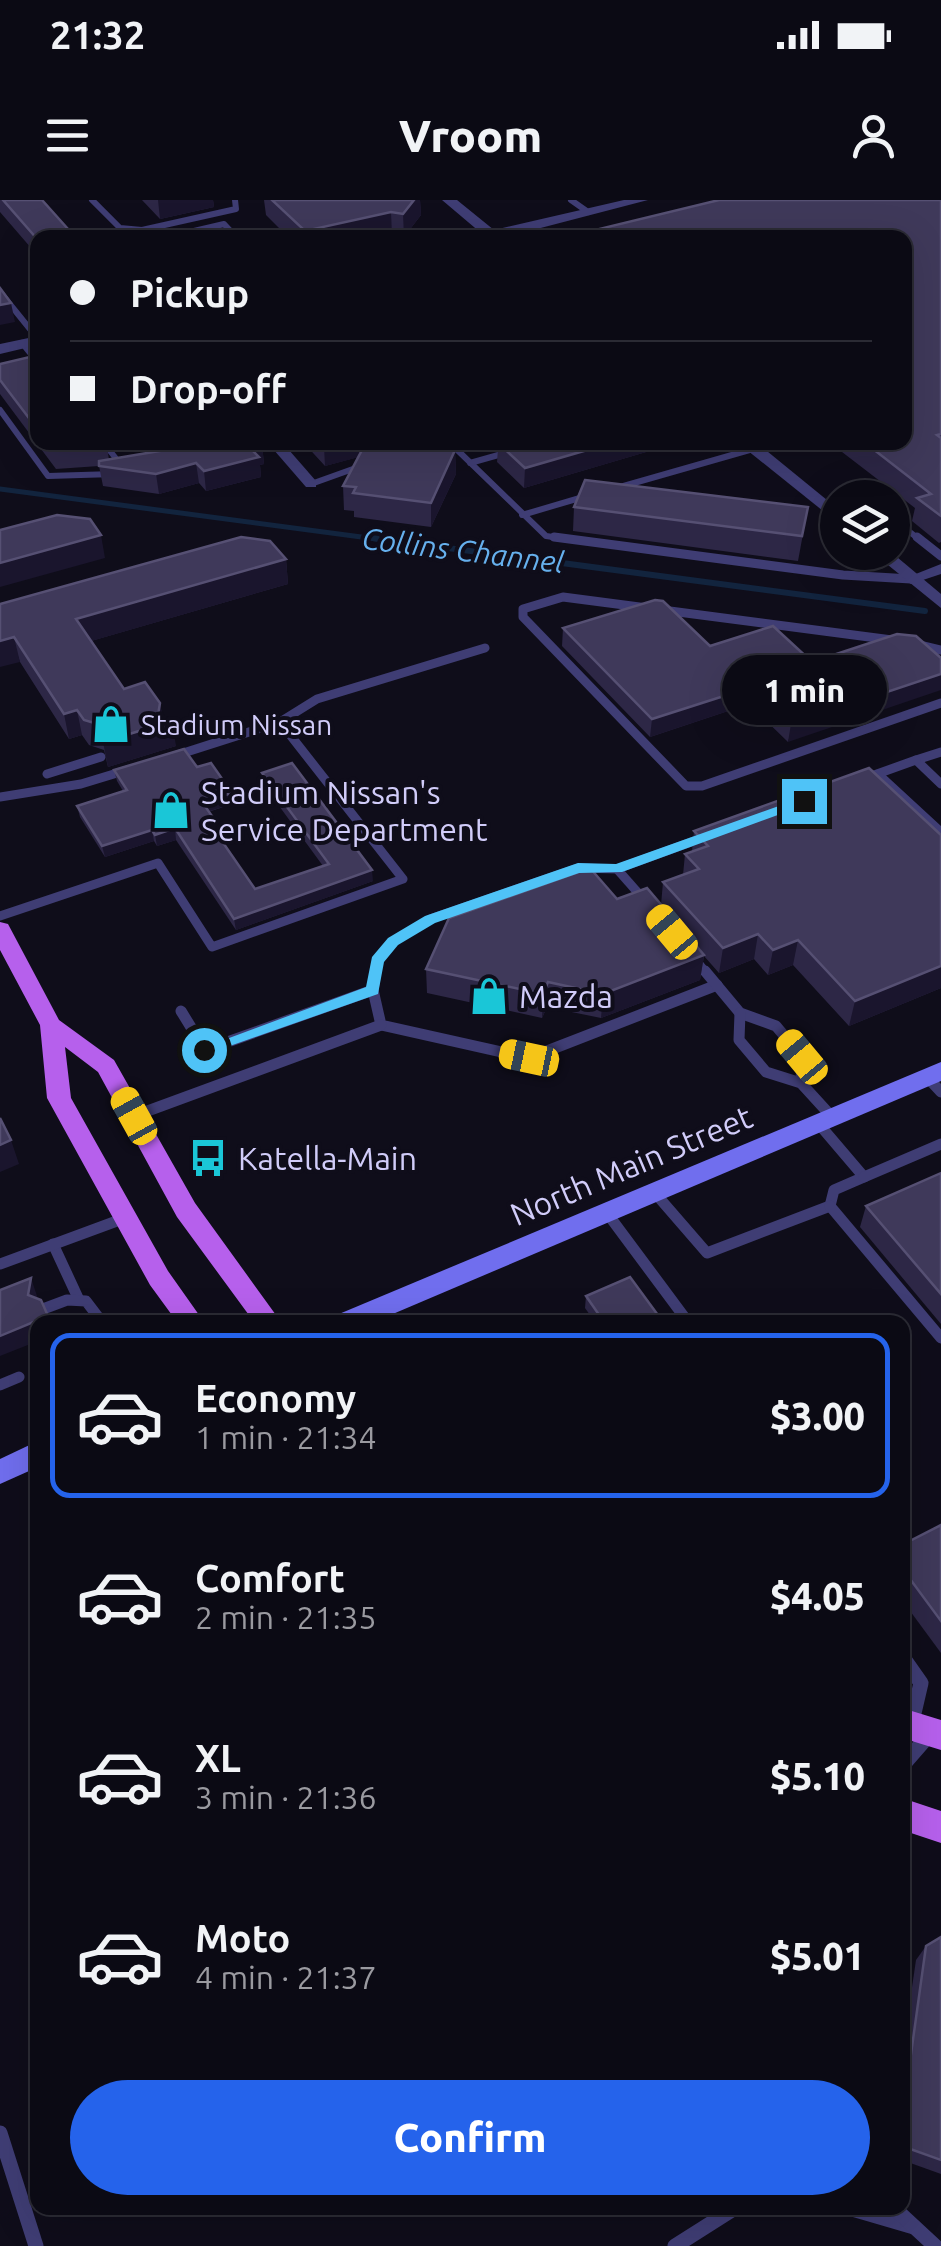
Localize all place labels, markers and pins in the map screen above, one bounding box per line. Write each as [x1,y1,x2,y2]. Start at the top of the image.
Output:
shop icon: Stadium Nissan [90,703,132,745]
place label: Stadium Nissan [141,709,332,740]
place label: Stadium Nissan's Service Department [201,774,488,847]
shop icon: Stadium Nissan's Service Department [150,789,192,831]
shop icon: Mazda [468,975,510,1017]
place label: Mazda [519,978,613,1014]
bus stop icon: Katella-Main [187,1137,229,1179]
place label: Katella-Main [238,1140,417,1176]

